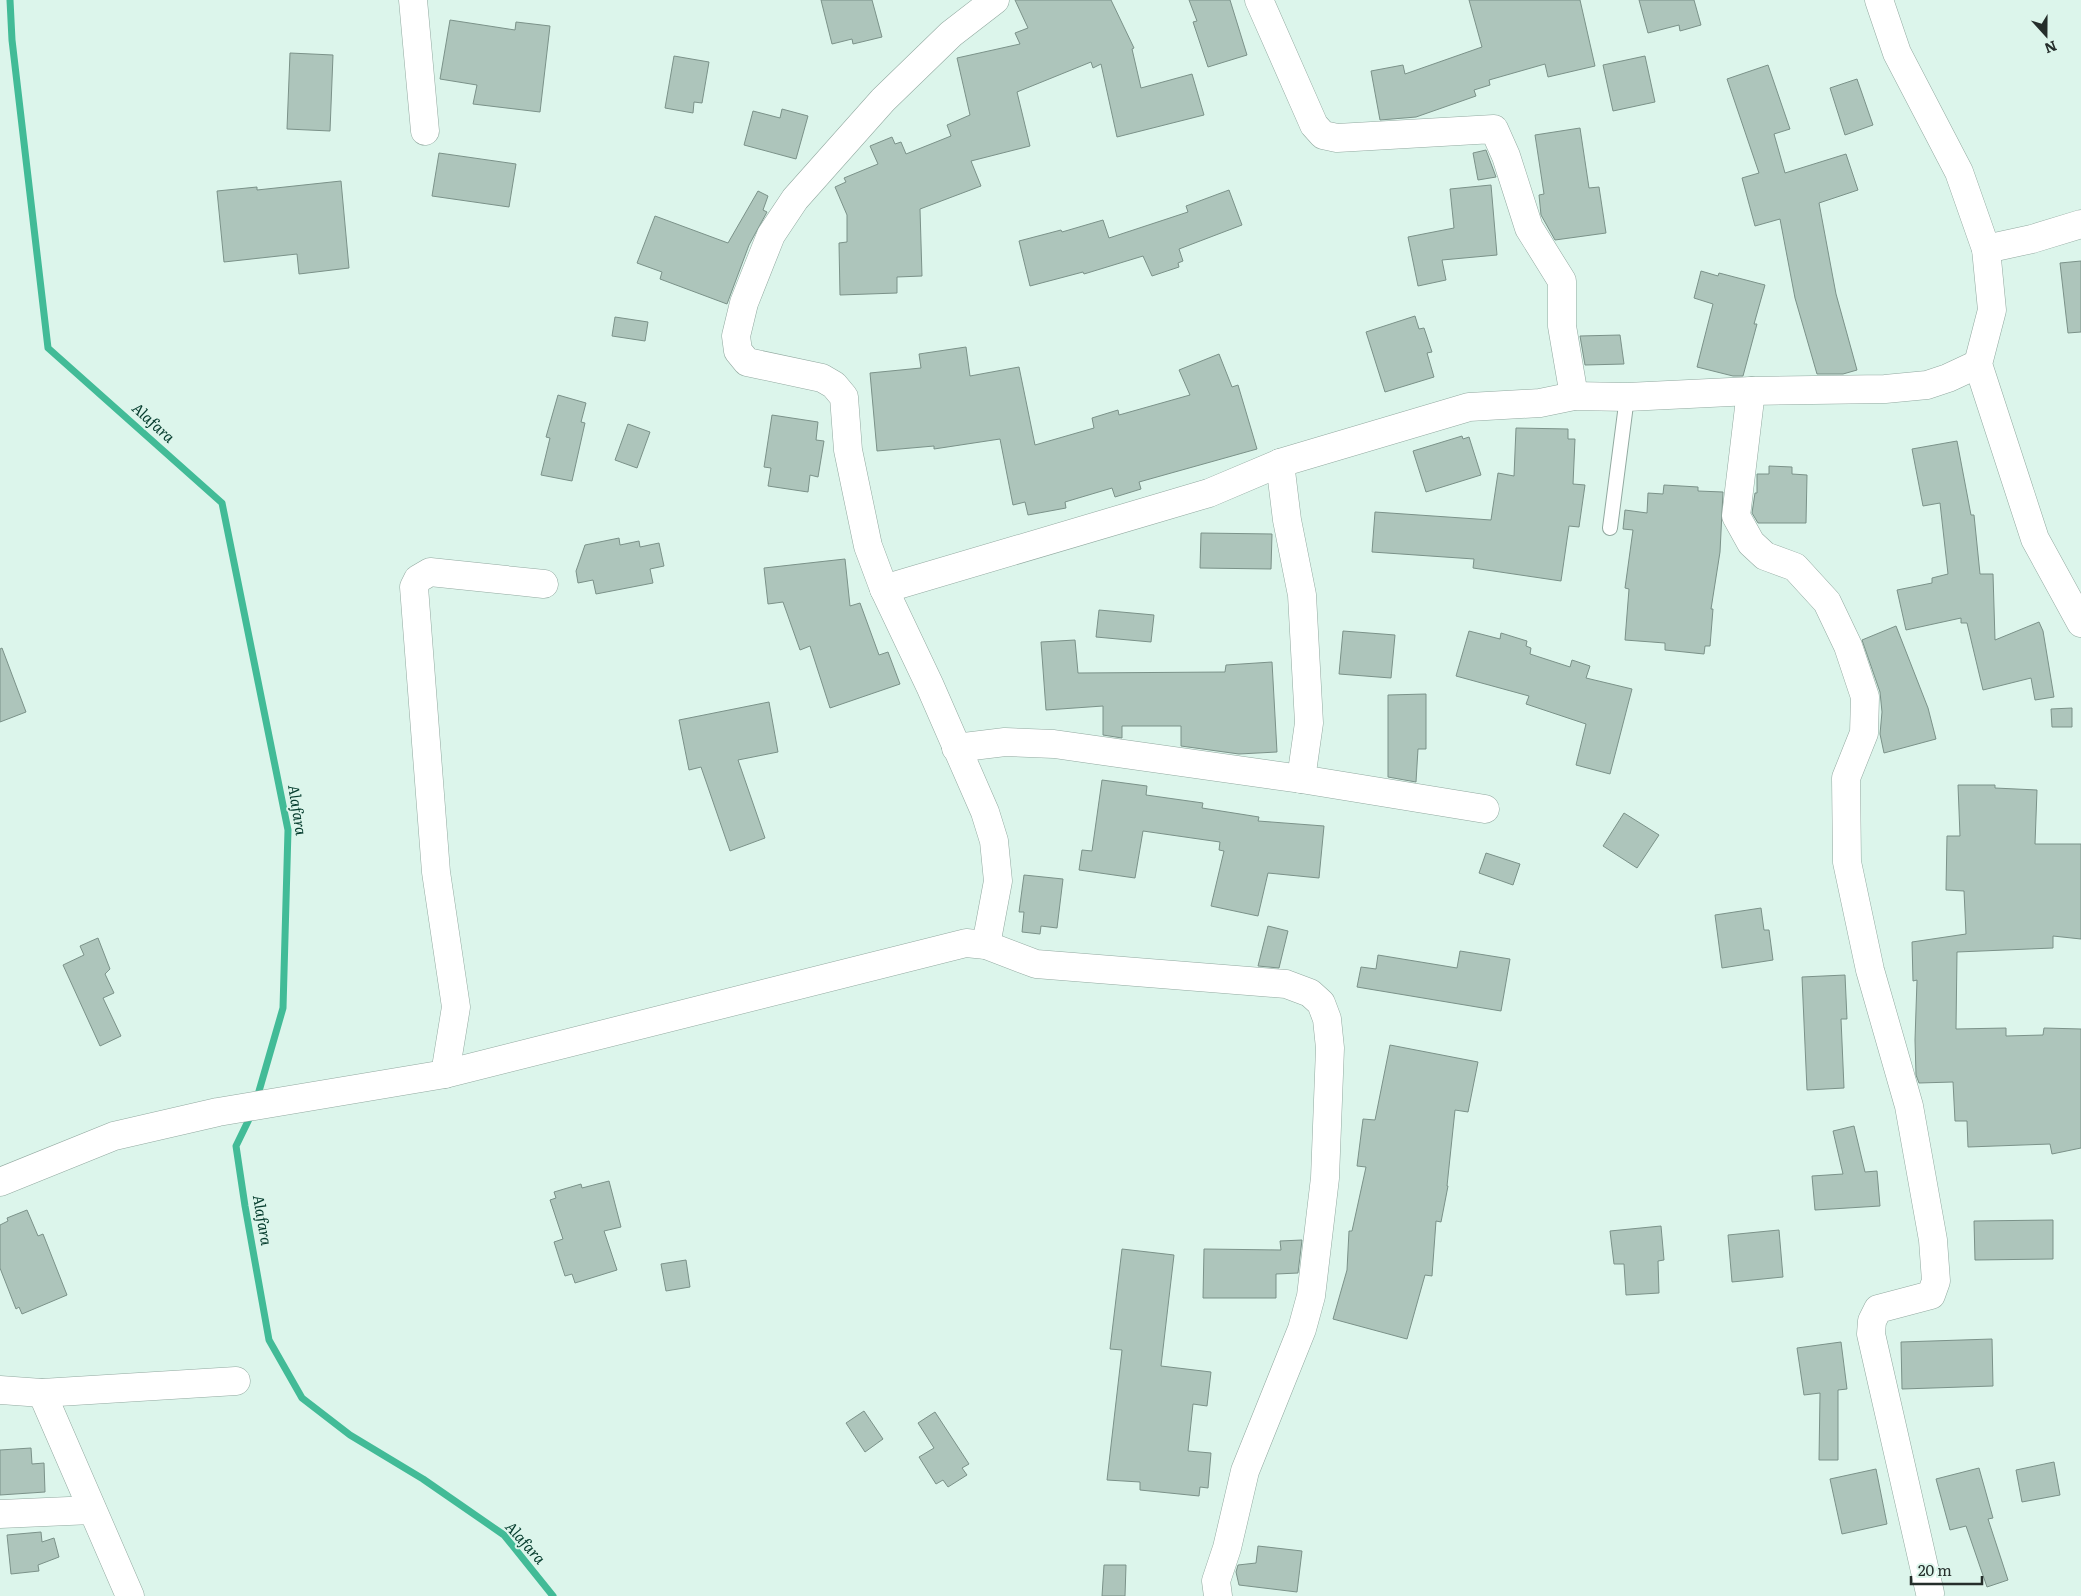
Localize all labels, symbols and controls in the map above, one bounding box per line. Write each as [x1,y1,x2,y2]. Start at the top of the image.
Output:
north arrow [2021,10,2071,60]
text: N [2042,37,2060,60]
water label: Alafara [127,396,181,448]
water label: Alafara [283,783,314,837]
water label: Alafara [248,1193,279,1247]
water label: Alafara [500,1515,552,1569]
scale bar [1911,1554,1982,1586]
text: 20 m [1918,1558,1952,1581]

